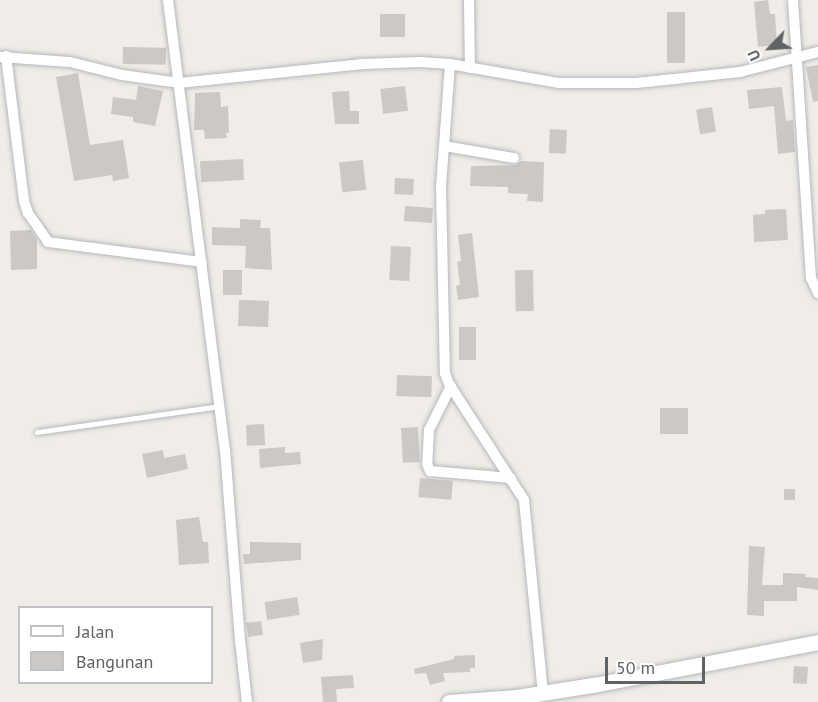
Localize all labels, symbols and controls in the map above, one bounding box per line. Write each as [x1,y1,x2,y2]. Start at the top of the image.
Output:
north arrow [740,18,800,78]
text: U [743,47,765,64]
legend [18,606,213,684]
text: Jalan [76,620,114,643]
scale bar [608,645,708,683]
text: Bangunan [76,650,153,673]
text: 50 m [616,656,655,679]

